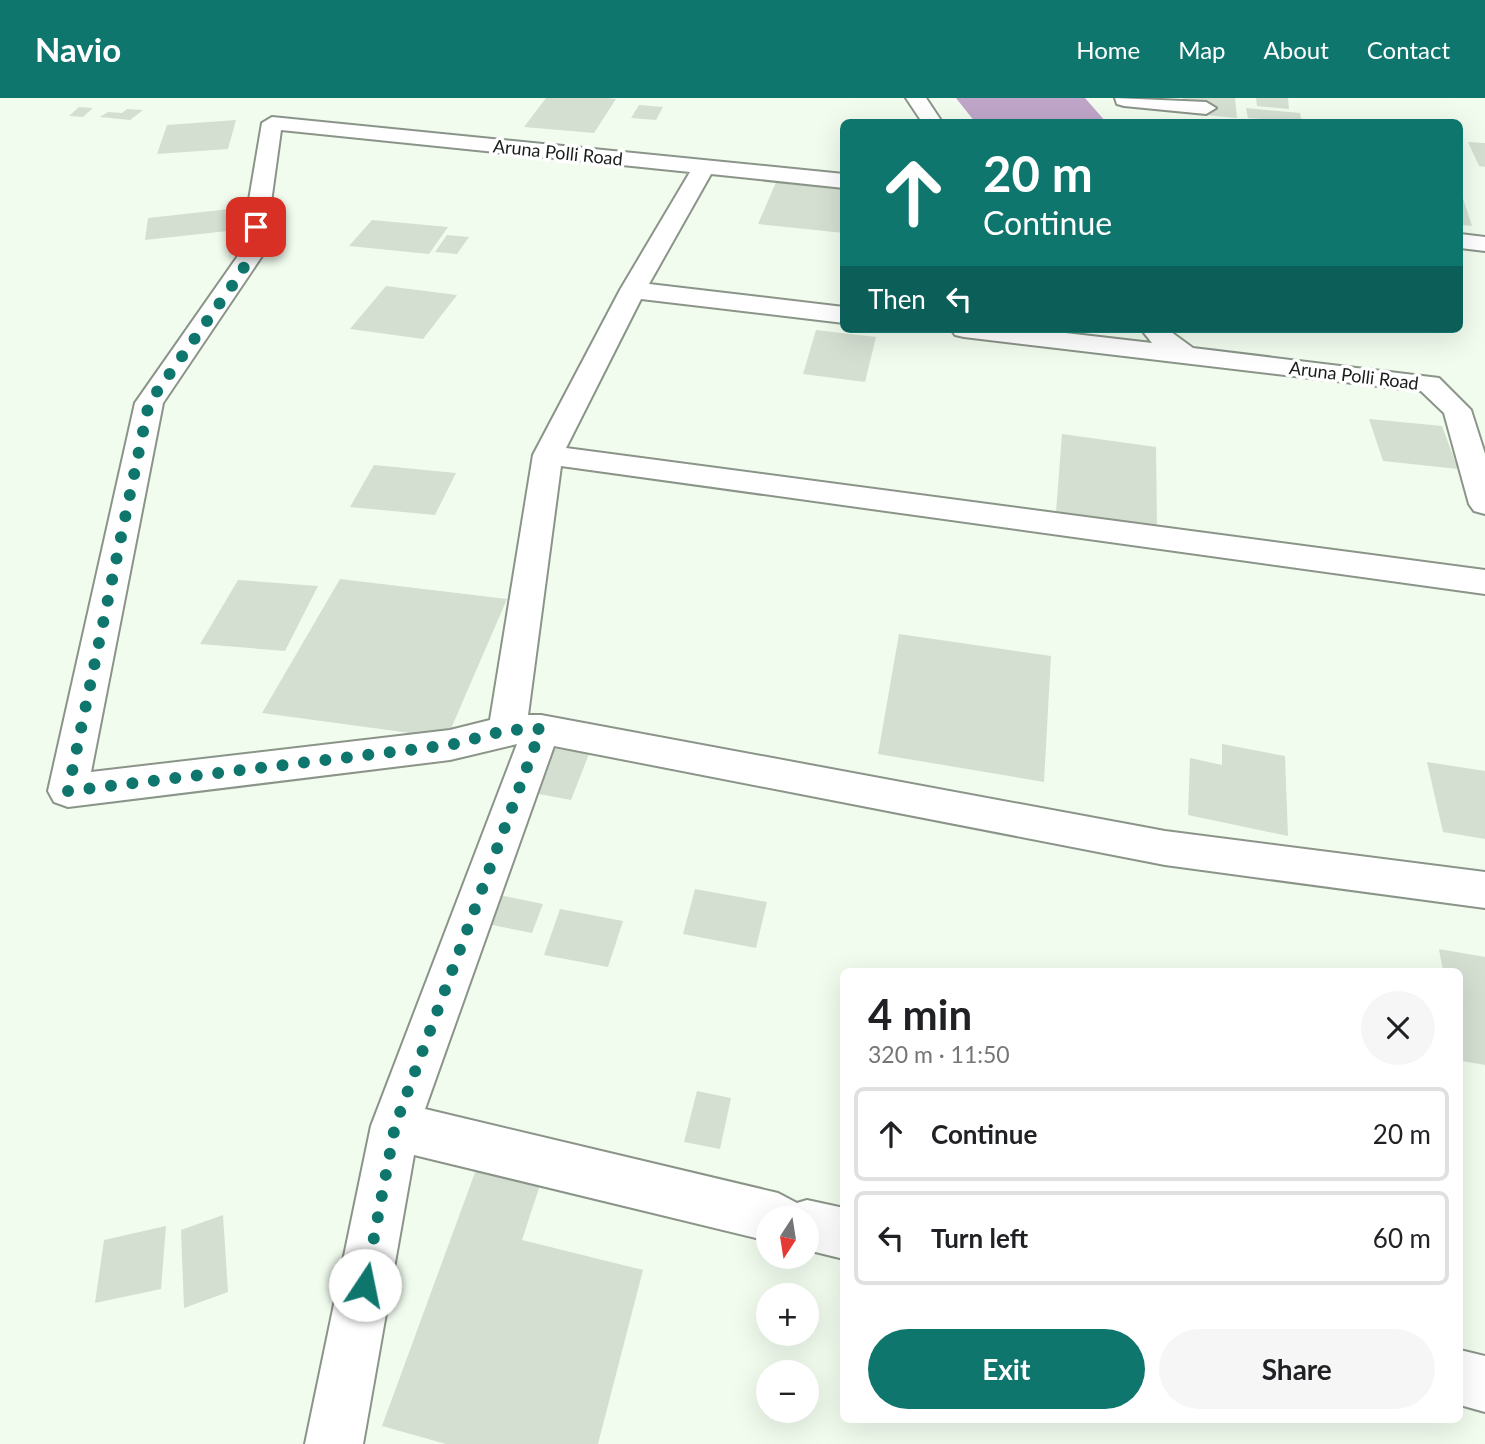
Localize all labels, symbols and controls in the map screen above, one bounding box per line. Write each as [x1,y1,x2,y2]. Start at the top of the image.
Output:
text: Navio [35,29,121,69]
text: Home [1076,35,1140,64]
text: Map [1178,35,1226,64]
text: About [1264,35,1329,64]
text: Contact [1367,35,1450,64]
street label: Aruna Polli Road [492,134,624,170]
text: 20 m [983,144,1093,202]
icon: ahead [868,147,959,238]
pin [226,197,286,257]
text: Continue [983,203,1112,242]
icon: arrive [237,208,275,246]
icon: left [940,280,978,318]
text: Then [868,283,926,315]
street label: Aruna Polli Road [1288,356,1420,394]
text: 4 min [868,989,972,1039]
button: close [1361,991,1435,1065]
text: 320 m · 11:50 [868,1040,1010,1068]
icon: ahead [872,1115,910,1153]
text: Continue [931,1118,1037,1150]
text: 20 m [1373,1118,1431,1150]
north arrow [756,1206,819,1269]
map controls [756,1206,819,1423]
icon: left [872,1219,910,1257]
text: Turn left [931,1222,1028,1254]
text: 60 m [1373,1222,1431,1254]
position arrow [328,1248,402,1322]
button: + [756,1283,819,1346]
button: Exit [868,1329,1145,1409]
button: Share [1159,1329,1435,1409]
button: − [756,1360,819,1423]

